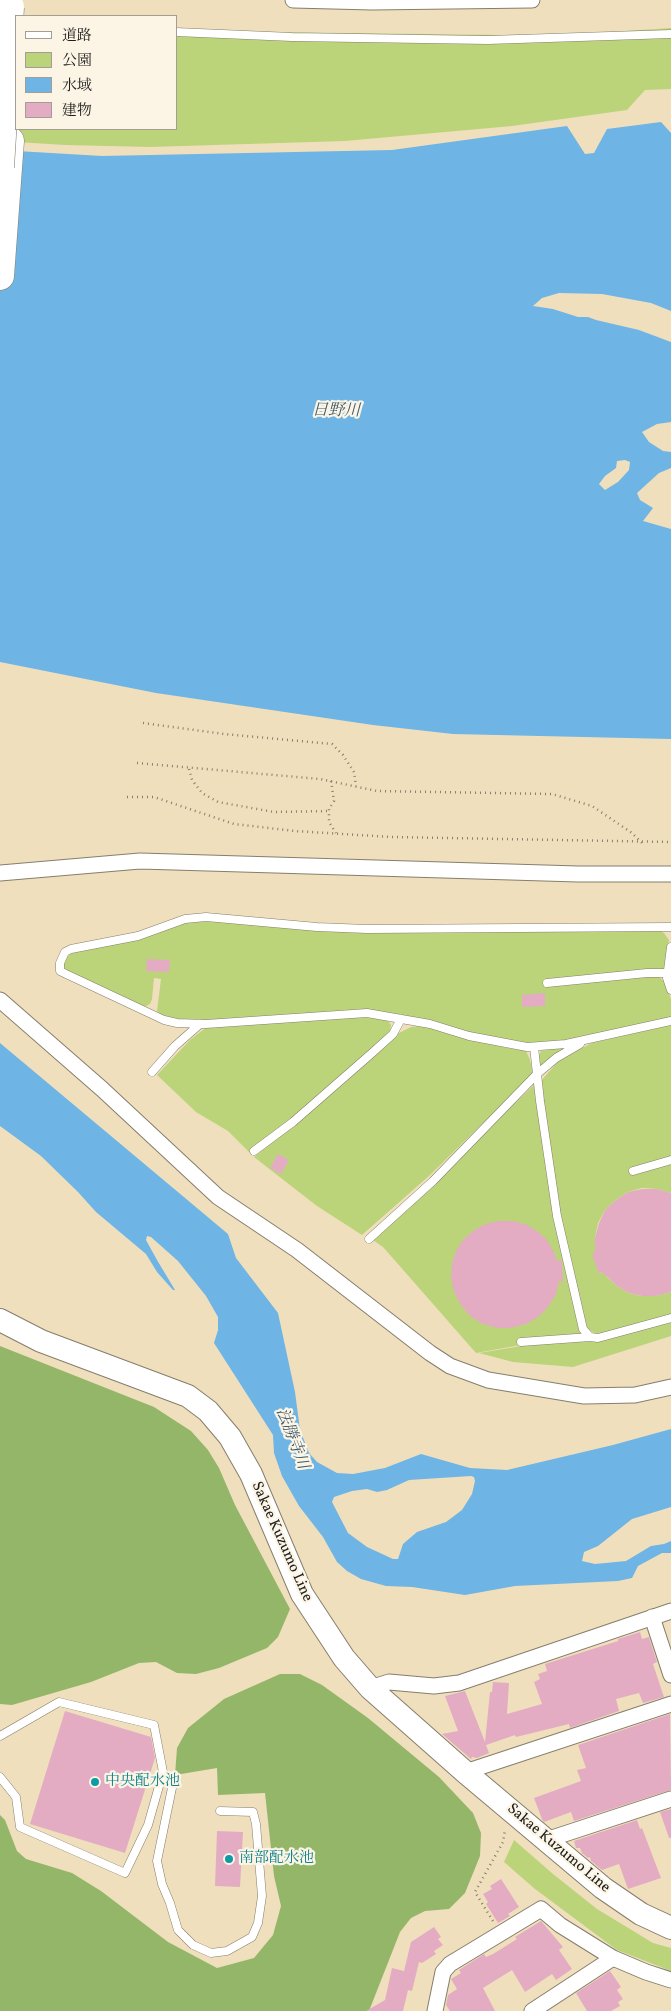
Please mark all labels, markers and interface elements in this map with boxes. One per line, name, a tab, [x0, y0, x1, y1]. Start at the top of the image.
legend	[15, 15, 178, 130]
text: 道路	[62, 26, 92, 47]
text: 公園	[62, 51, 92, 72]
text: 水域	[62, 76, 92, 97]
text: 建物	[62, 101, 92, 122]
water label: 日野川	[312, 402, 360, 422]
water label: 法勝寺川	[271, 1406, 311, 1472]
street label: Sakae Kuzumo Line	[246, 1479, 316, 1605]
place label: 中央配水池	[105, 1773, 180, 1791]
marker: 中央配水池	[89, 1776, 101, 1788]
street label: Sakae Kuzumo Line	[503, 1801, 613, 1897]
place label: 南部配水池	[239, 1850, 314, 1868]
marker: 南部配水池	[223, 1853, 235, 1865]

